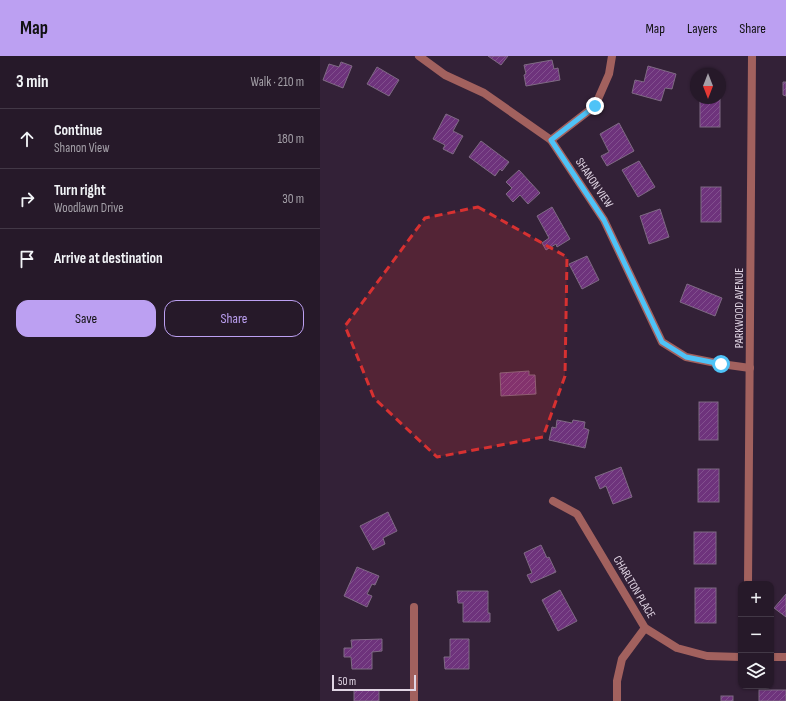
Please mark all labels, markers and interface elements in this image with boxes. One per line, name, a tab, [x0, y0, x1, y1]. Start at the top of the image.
text: Map	[20, 17, 48, 40]
text: Map	[645, 20, 665, 37]
text: Layers	[687, 20, 717, 37]
text: Share	[739, 20, 766, 37]
north arrow	[690, 68, 726, 104]
text: 3 min	[16, 72, 49, 92]
text: Walk · 210 m	[251, 74, 304, 90]
route end	[586, 97, 604, 115]
text: Continue	[54, 121, 103, 140]
icon: ahead	[16, 128, 38, 150]
text: 180 m	[278, 131, 304, 147]
text: Shanon View	[54, 140, 109, 156]
street label: SHANON VIEW	[572, 155, 616, 211]
text: Turn right	[54, 181, 106, 200]
icon: right	[16, 188, 38, 210]
text: 30 m	[282, 191, 304, 207]
text: Woodlawn Drive	[54, 200, 123, 216]
icon: arrive	[16, 248, 38, 270]
text: Arrive at destination	[54, 249, 163, 268]
street label: PARKWOOD AVENUE	[732, 268, 747, 348]
button: Save	[16, 300, 156, 337]
button: Share	[164, 300, 304, 337]
route start	[712, 355, 730, 373]
street label: CHARLTON PLACE	[609, 553, 659, 621]
map controls	[738, 581, 774, 689]
button: +	[738, 581, 774, 617]
button: −	[738, 617, 774, 653]
button: layers	[738, 653, 774, 689]
scale bar	[332, 673, 416, 692]
text: 50 m	[338, 675, 356, 688]

